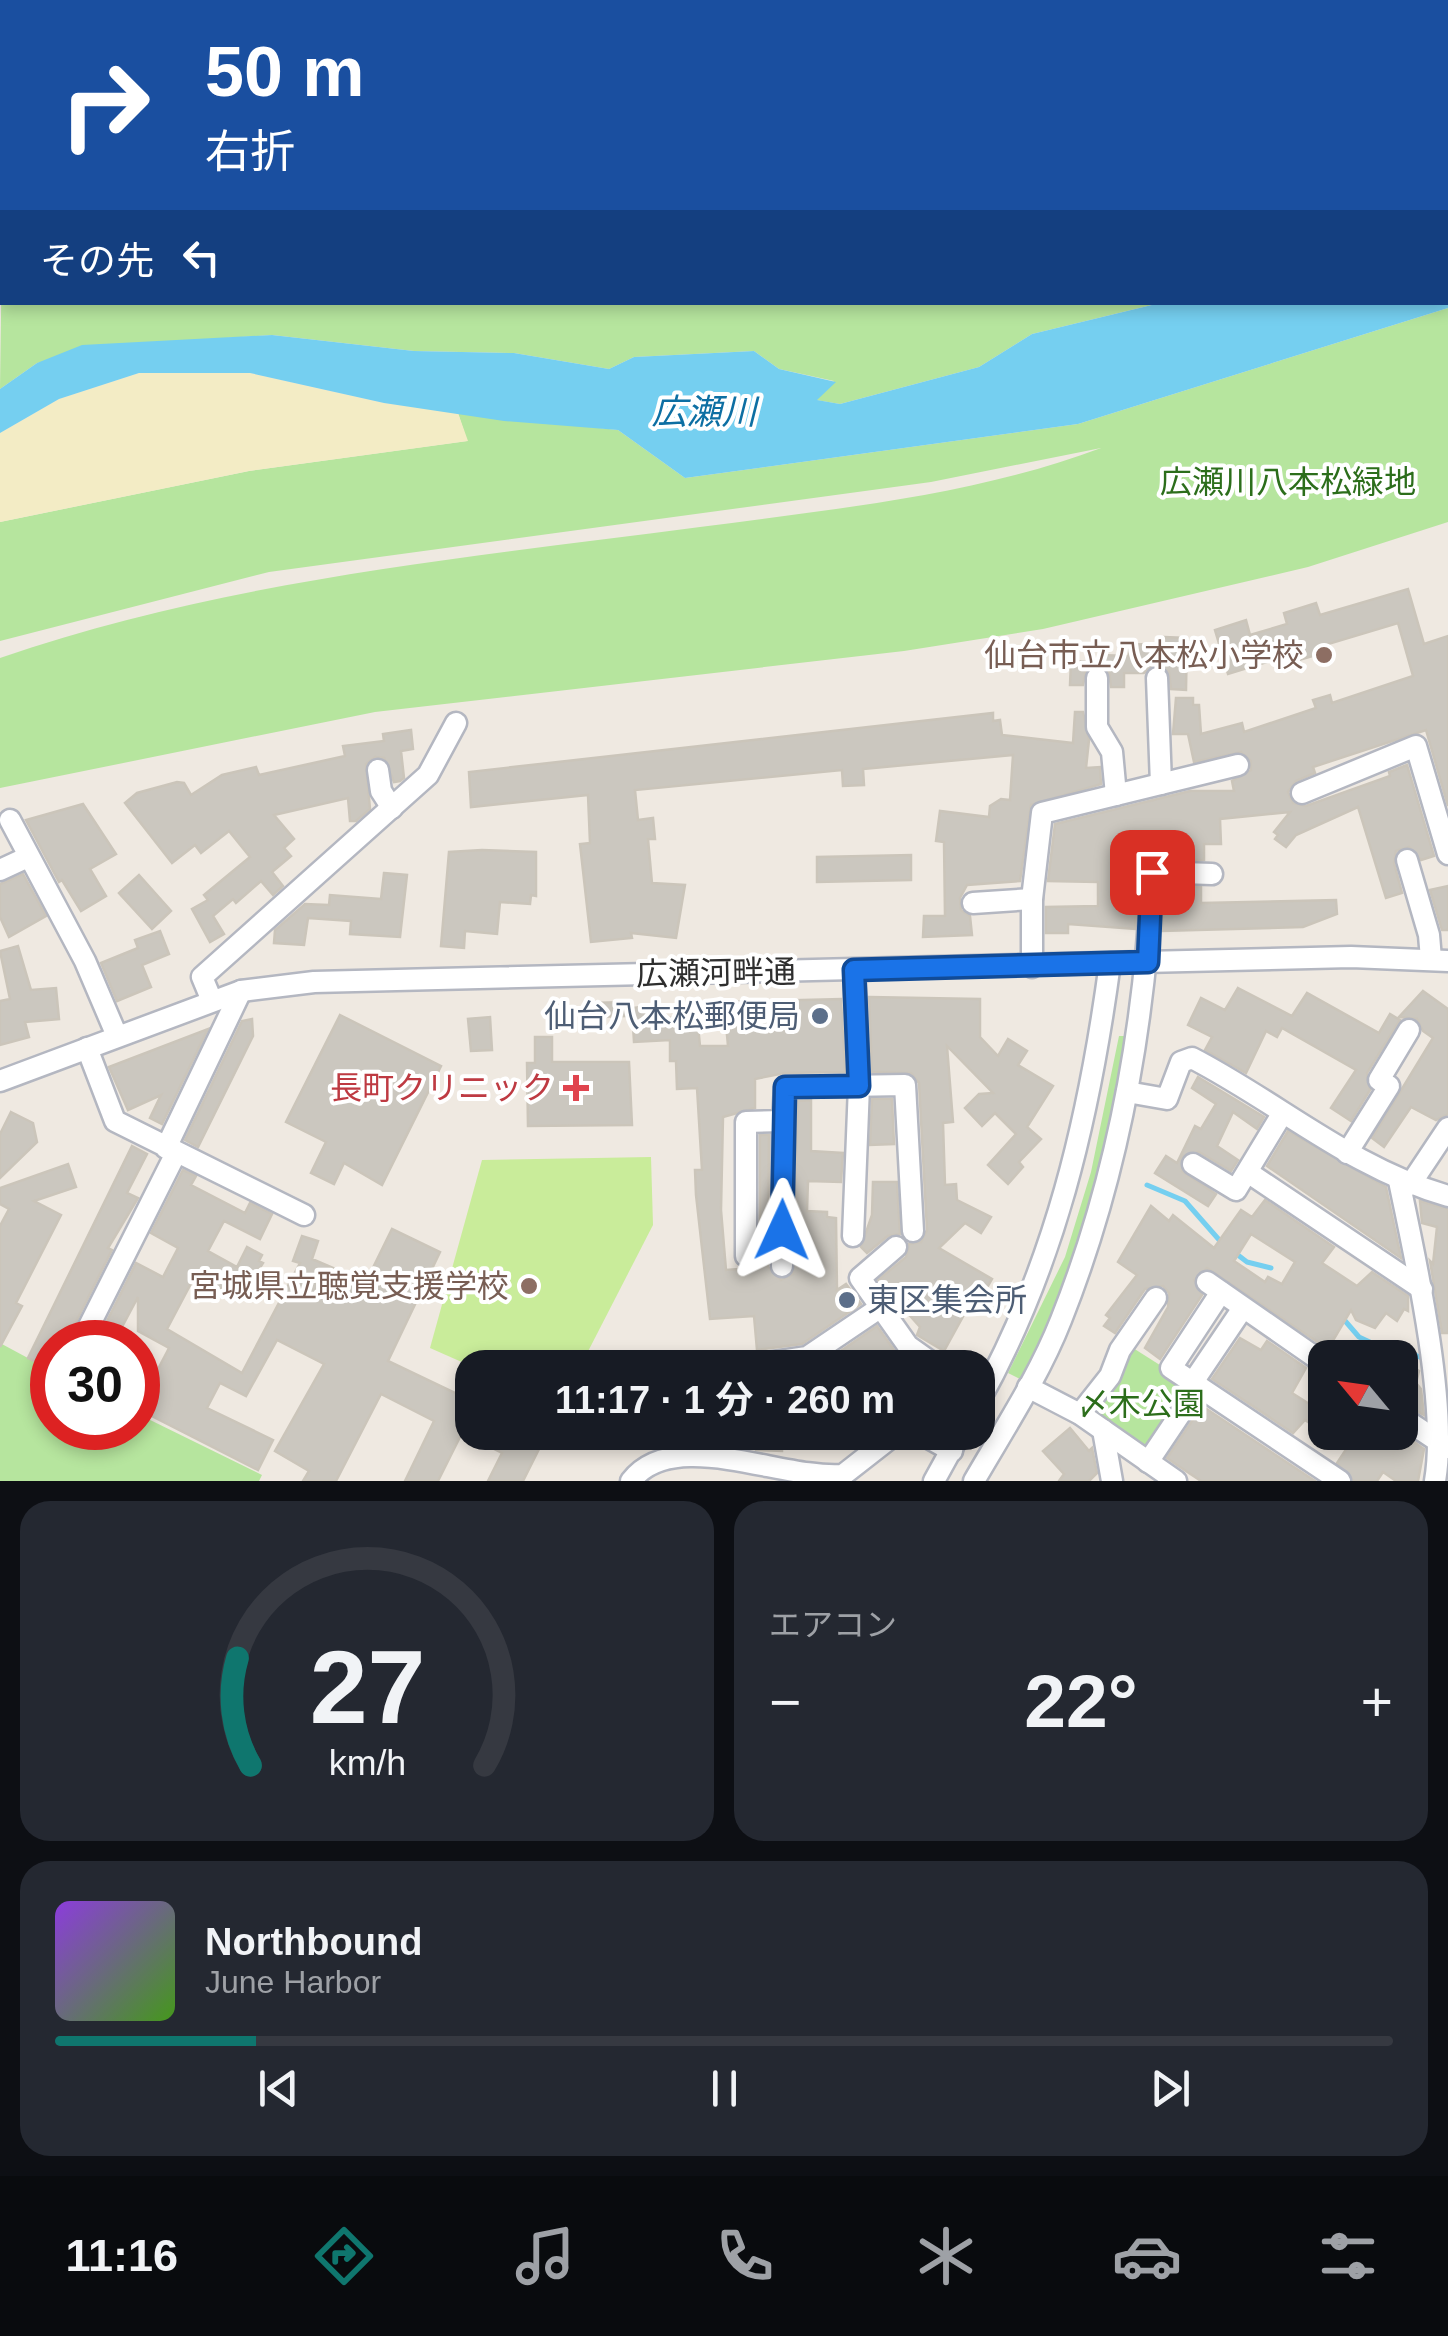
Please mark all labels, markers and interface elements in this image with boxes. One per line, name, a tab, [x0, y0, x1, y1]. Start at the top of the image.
text: 50 m	[205, 33, 365, 111]
icon: right	[40, 40, 170, 170]
text: 右折	[205, 126, 295, 177]
icon: left	[174, 230, 229, 285]
text: その先	[40, 240, 154, 282]
water label: 広瀬川	[651, 392, 760, 431]
park label: 広瀬川八本松緑地	[1160, 464, 1416, 500]
place label: 仙台市立八本松小学校	[984, 637, 1304, 673]
marker: 仙台市立八本松小学校	[1313, 644, 1335, 666]
pin	[1110, 830, 1195, 915]
icon: arrive	[1125, 845, 1180, 900]
street label: 広瀬河畔通	[636, 954, 796, 992]
place label: 仙台八本松郵便局	[544, 998, 800, 1034]
marker: 仙台八本松郵便局	[809, 1005, 831, 1027]
place label: 長町クリニック	[330, 1070, 554, 1106]
marker: 長町クリニック	[563, 1075, 589, 1101]
position arrow	[730, 1178, 834, 1282]
place label: 宮城県立聴覚支援学校	[189, 1268, 509, 1304]
marker: 宮城県立聴覚支援学校	[518, 1275, 540, 1297]
place label: 東区集会所	[867, 1282, 1027, 1318]
marker: 東区集会所	[836, 1289, 858, 1311]
speed limit sign: 30	[30, 1320, 160, 1450]
north arrow	[1308, 1340, 1418, 1450]
map controls	[1308, 1340, 1418, 1450]
text: 11:17 · 1 分 · 260 m	[555, 1379, 895, 1421]
park label: 〆木公園	[1077, 1386, 1205, 1422]
text: エアコン	[769, 1607, 897, 1643]
text: 27	[309, 1629, 425, 1745]
text: 22°	[1024, 1659, 1138, 1743]
text: −	[769, 1671, 801, 1733]
text: +	[1361, 1671, 1393, 1733]
text: km/h	[328, 1743, 406, 1783]
text: Northbound	[205, 1921, 422, 1963]
text: June Harbor	[205, 1964, 381, 2000]
icon: previous	[251, 2061, 306, 2116]
icon: pause	[697, 2061, 752, 2116]
icon: next	[1143, 2061, 1198, 2116]
icon: directions	[309, 2221, 379, 2291]
icon: music	[510, 2221, 580, 2291]
icon: phone	[710, 2221, 780, 2291]
icon: climate	[911, 2221, 981, 2291]
icon: car	[1112, 2221, 1182, 2291]
icon: filters	[1313, 2221, 1383, 2291]
text: 11:16	[65, 2230, 178, 2281]

